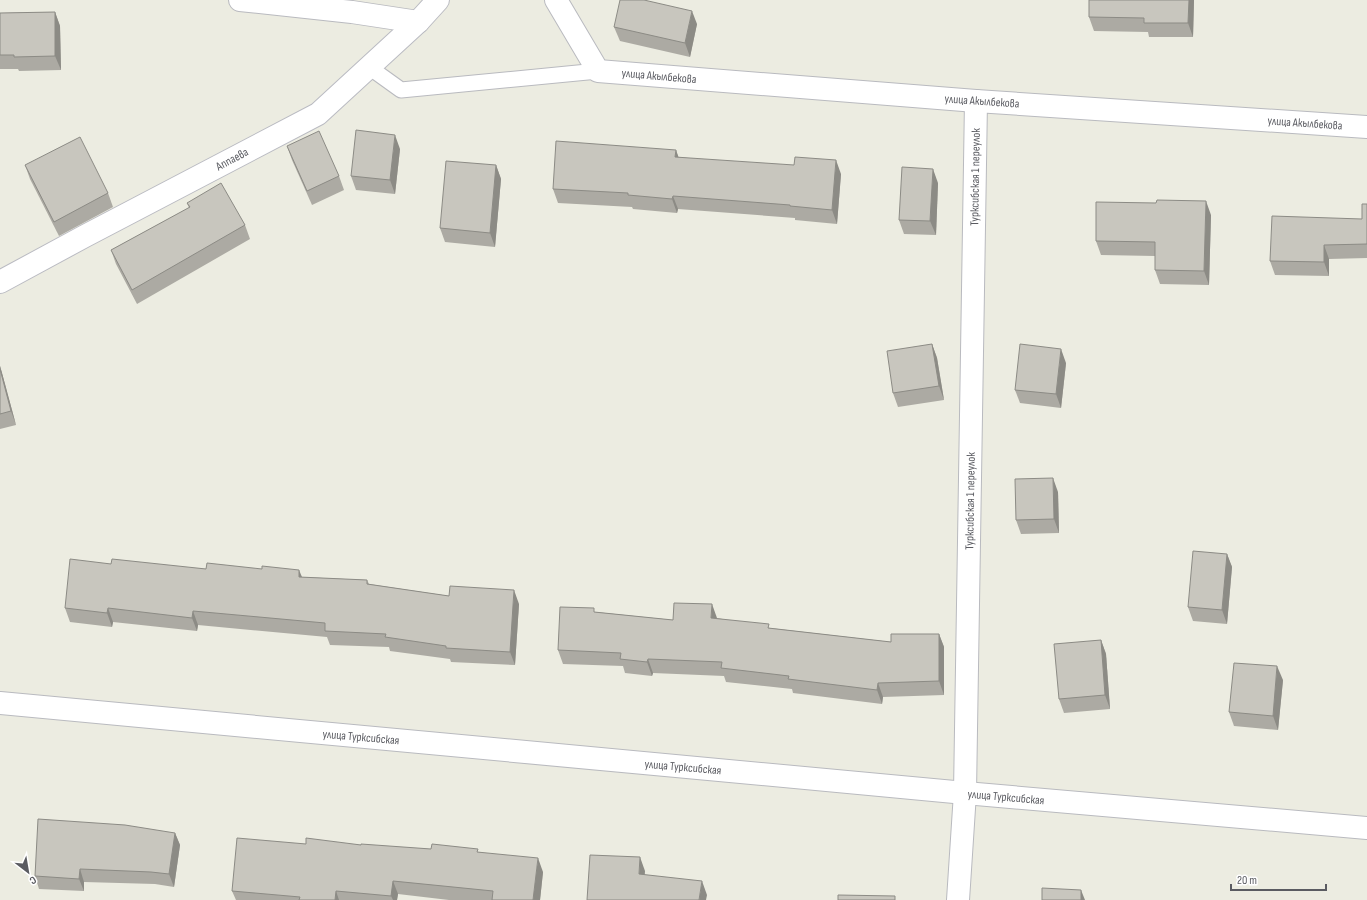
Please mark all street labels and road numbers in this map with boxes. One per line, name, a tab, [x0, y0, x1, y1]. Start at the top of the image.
street label: улица Акылбекова	[621, 66, 697, 87]
street label: улица Акылбекова	[944, 91, 1020, 112]
street label: улица Акылбекова	[1267, 113, 1343, 134]
street label: Турксибская 1 переулок	[967, 128, 984, 226]
street label: Аппаева	[213, 145, 251, 175]
street label: Турксибская 1 переулок	[962, 452, 979, 550]
street label: улица Турксибская	[322, 727, 400, 748]
street label: улица Турксибская	[644, 757, 722, 778]
street label: улица Турксибская	[967, 787, 1045, 808]

